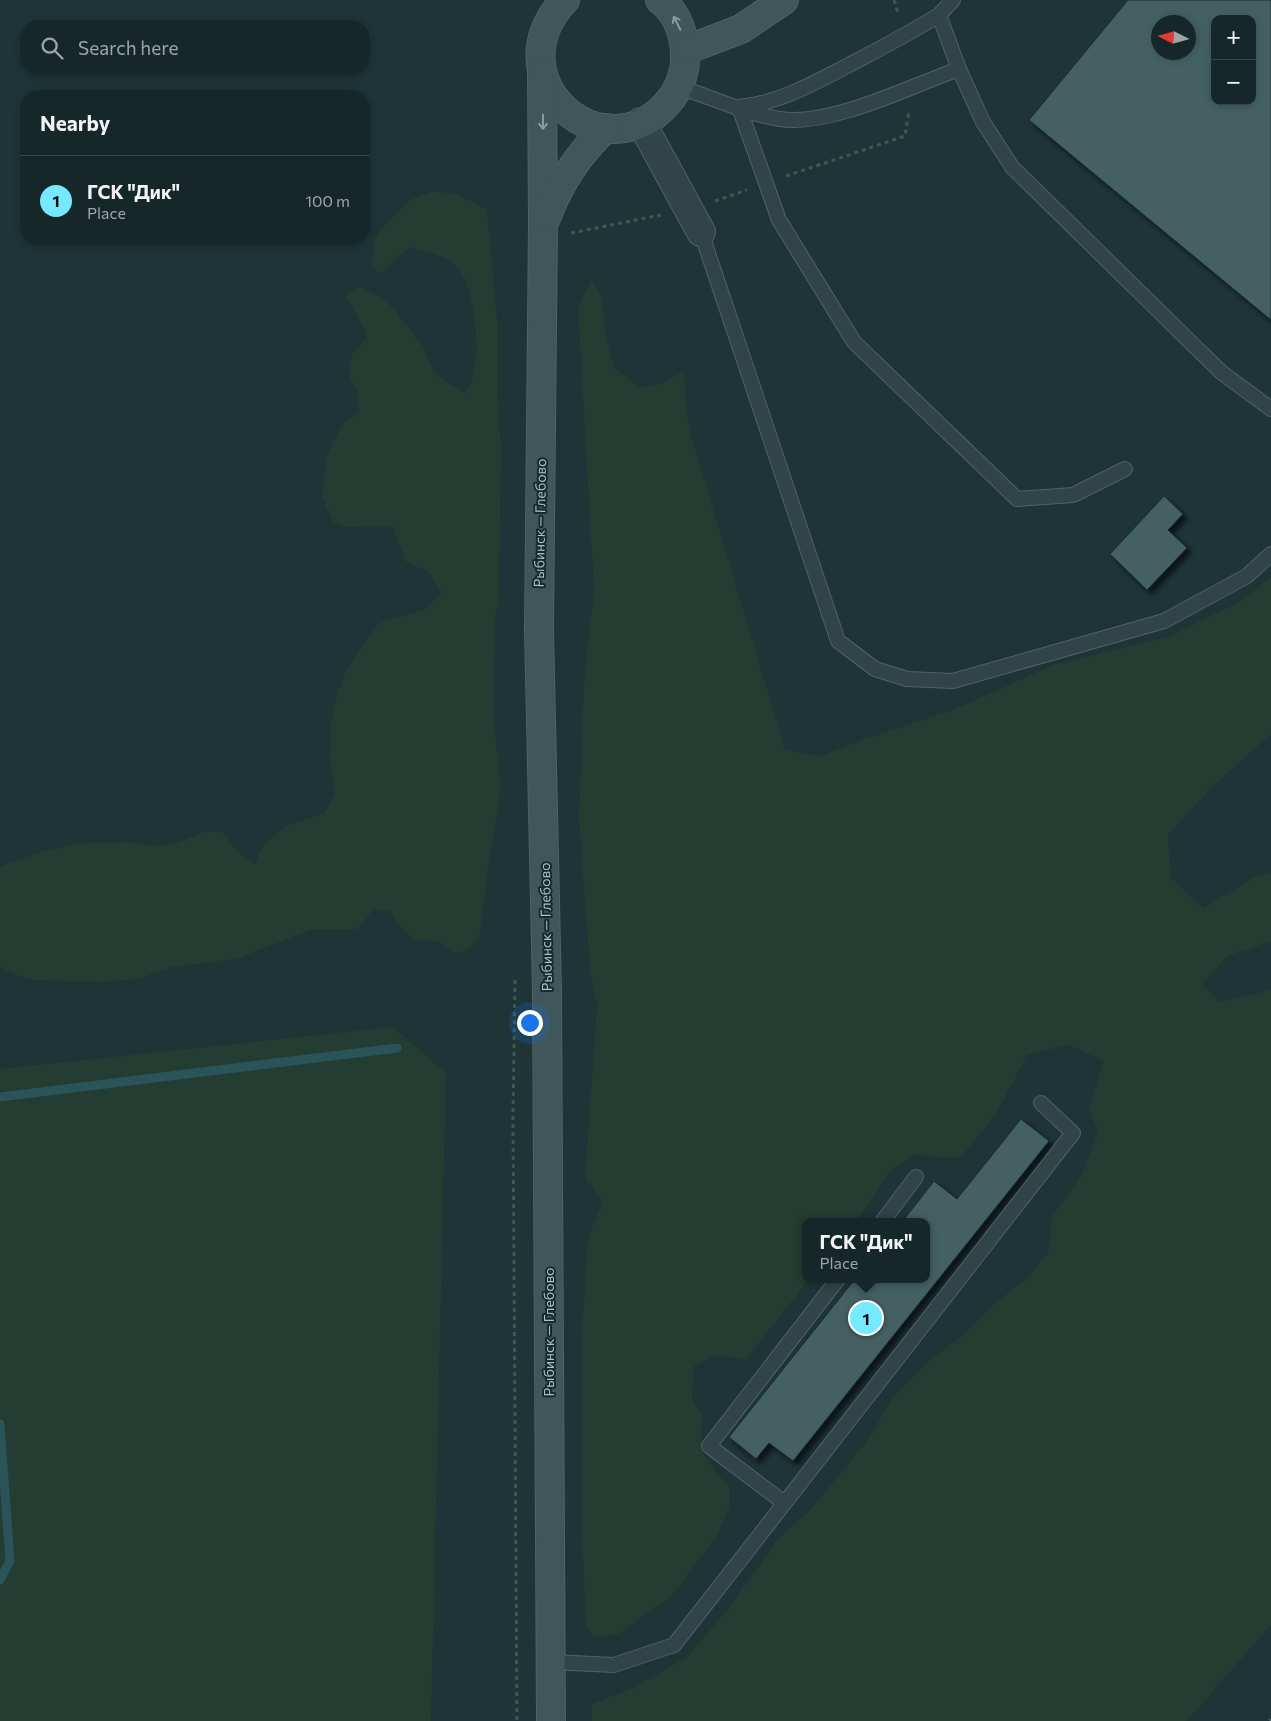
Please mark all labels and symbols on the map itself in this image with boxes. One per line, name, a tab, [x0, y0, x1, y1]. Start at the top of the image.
north arrow	[1151, 15, 1196, 60]
one-way arrow	[672, 16, 682, 31]
one-way arrow	[538, 114, 547, 130]
street label: Рыбинск — Глебово	[530, 458, 549, 588]
street label: Рыбинск — Глебово	[536, 862, 555, 992]
your location	[517, 1010, 543, 1036]
street label: Рыбинск — Глебово	[540, 1268, 557, 1396]
pin: 1	[850, 1299, 882, 1337]

